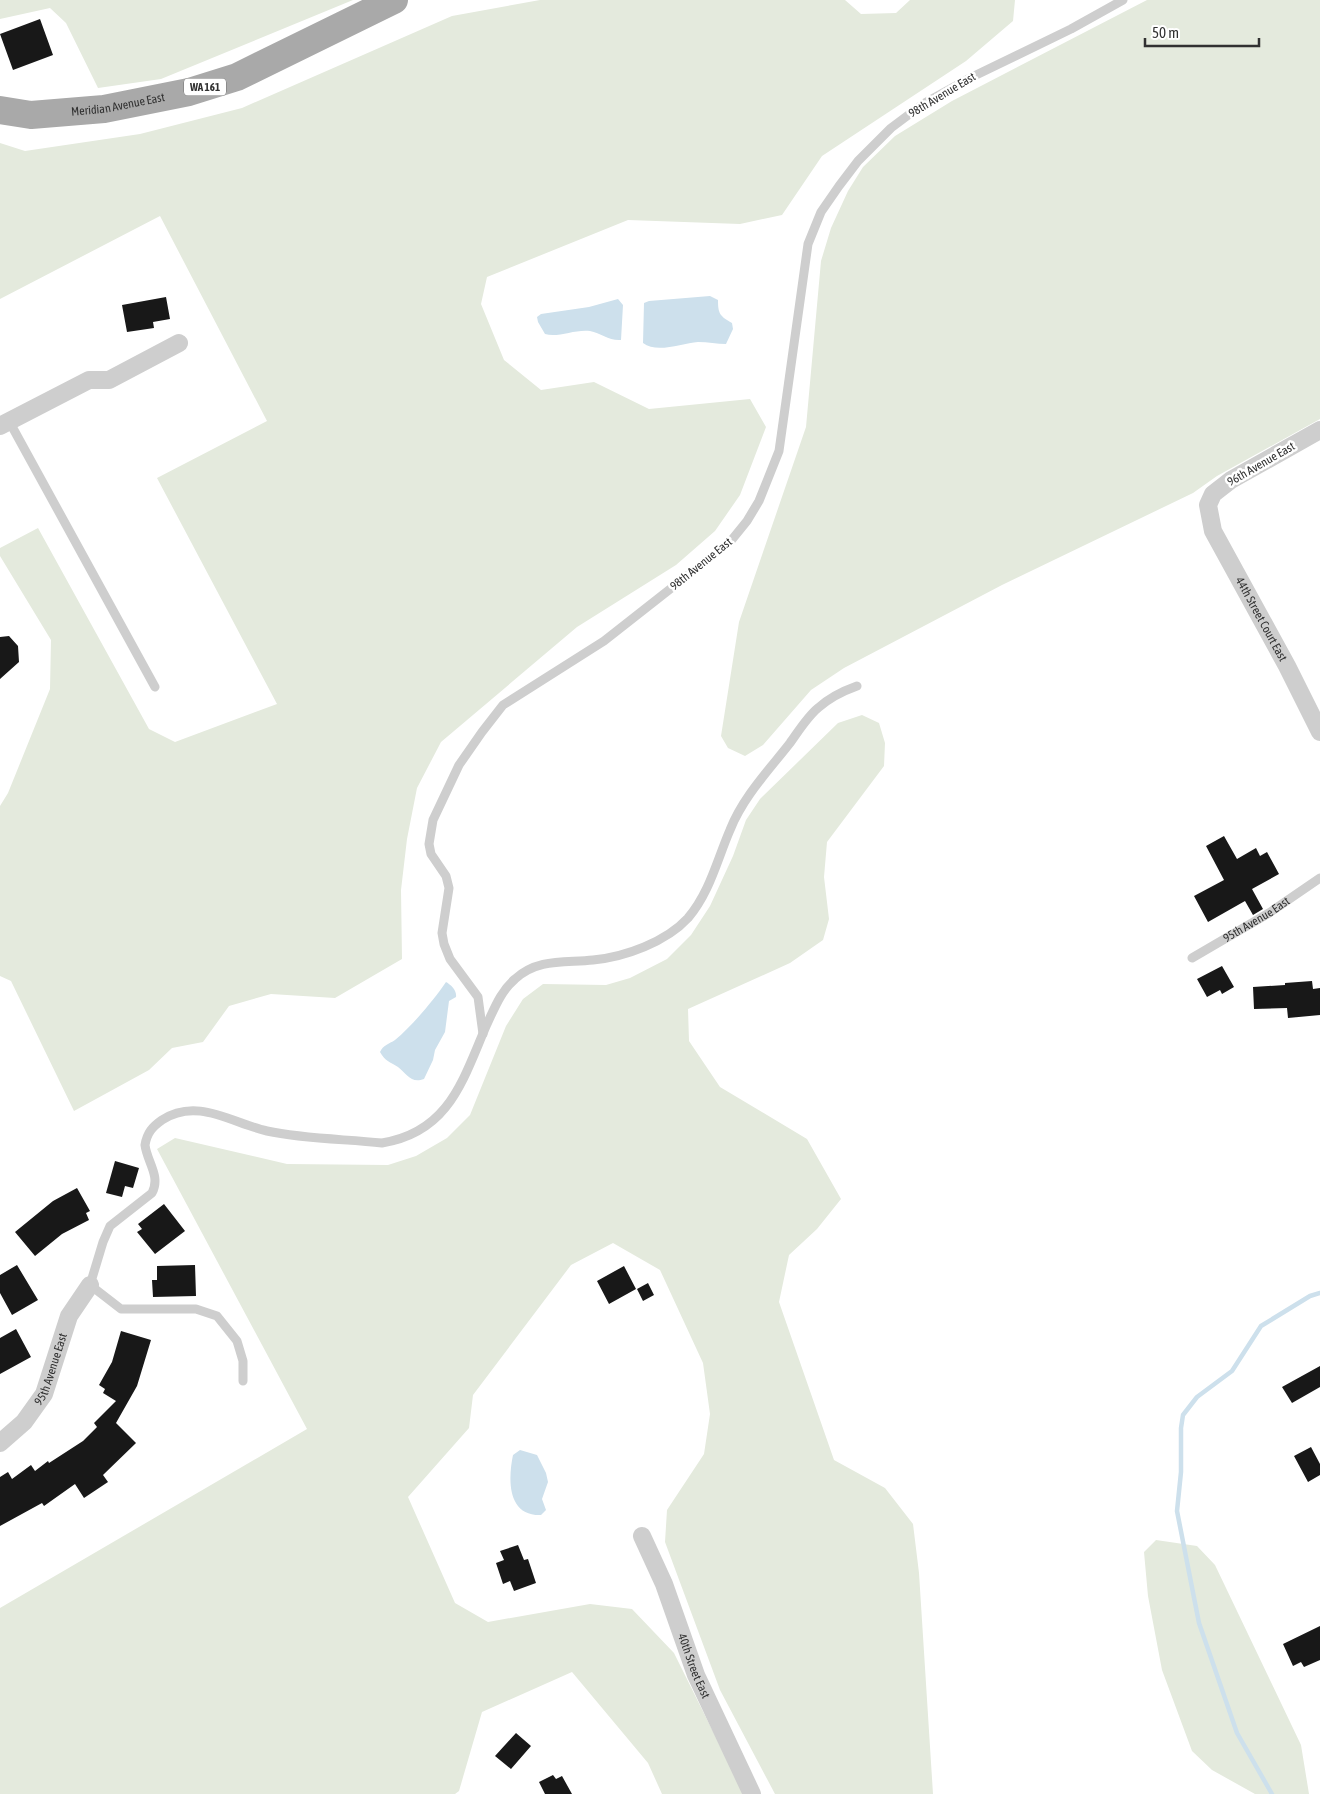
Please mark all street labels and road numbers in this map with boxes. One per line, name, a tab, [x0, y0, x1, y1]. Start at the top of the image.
street label: 98th Avenue East	[906, 69, 978, 120]
road number: WA 161	[184, 78, 226, 95]
street label: Meridian Avenue East	[71, 90, 166, 119]
street label: 96th Avenue East	[1225, 439, 1298, 489]
street label: 98th Avenue East	[667, 534, 735, 593]
street label: 44th Street Court East	[1233, 575, 1290, 664]
street label: 95th Avenue East	[1221, 894, 1293, 945]
street label: 95th Avenue East	[31, 1331, 70, 1408]
street label: 40th Street East	[675, 1632, 713, 1701]

